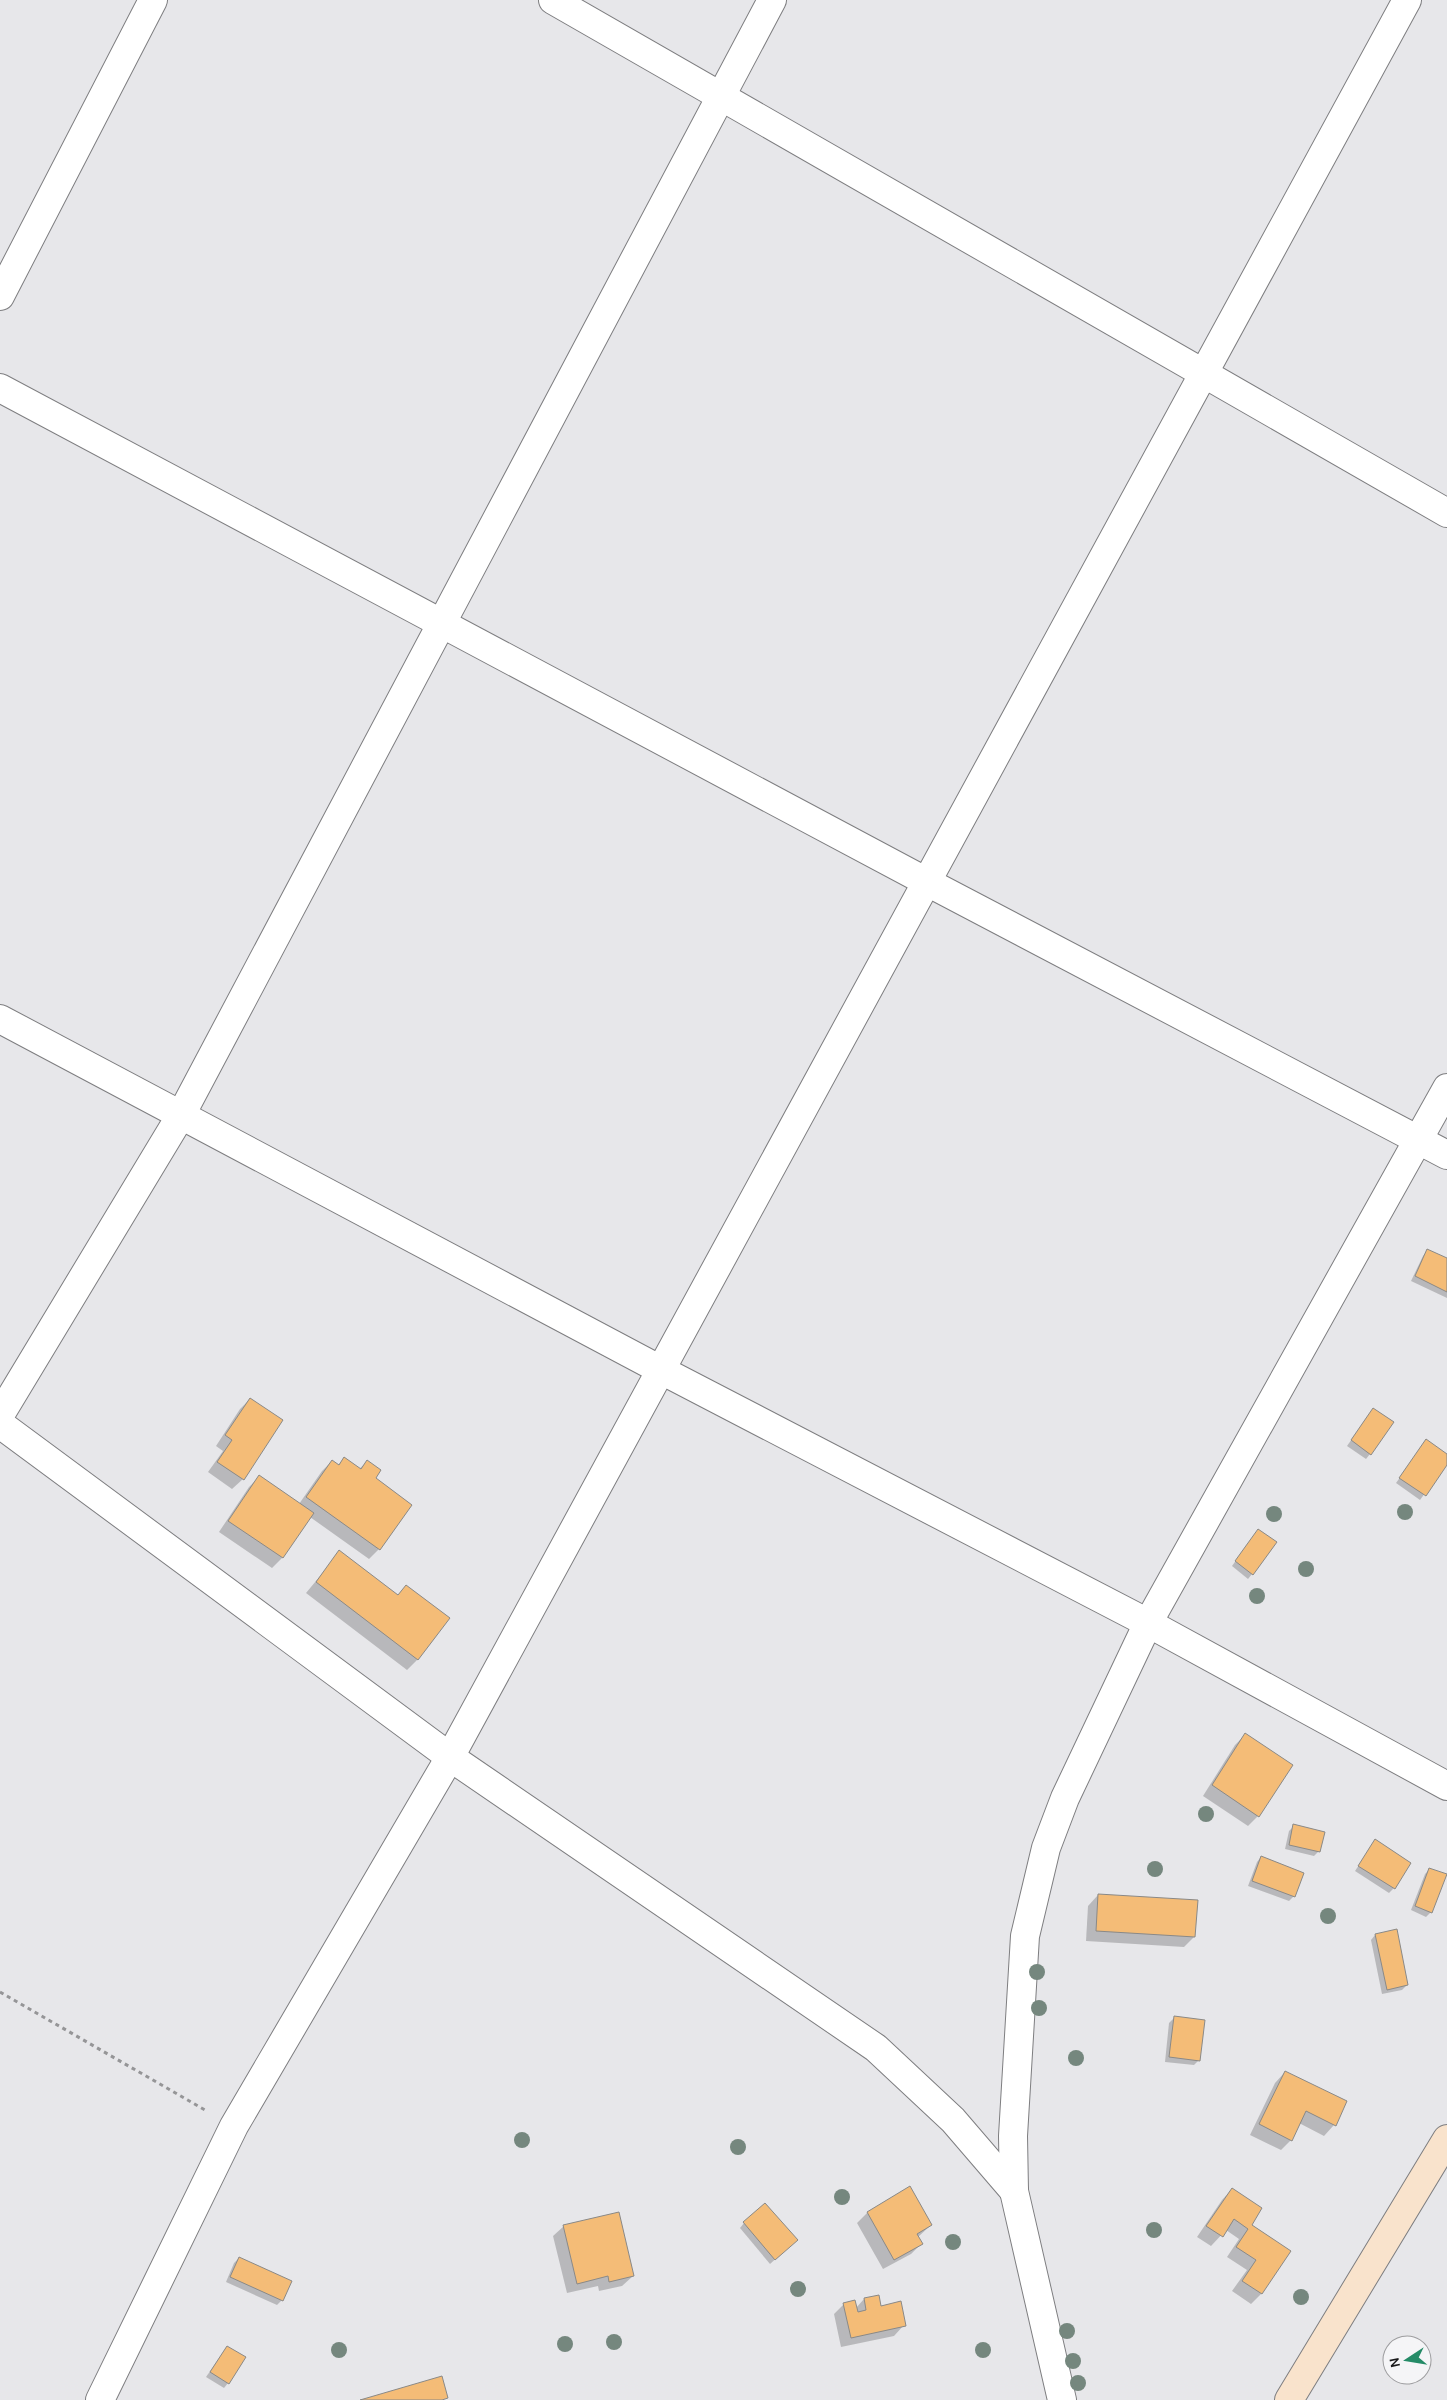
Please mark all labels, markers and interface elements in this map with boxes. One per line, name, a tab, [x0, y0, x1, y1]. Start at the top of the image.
north arrow	[1382, 2335, 1432, 2385]
text: N	[1385, 2356, 1404, 2369]

